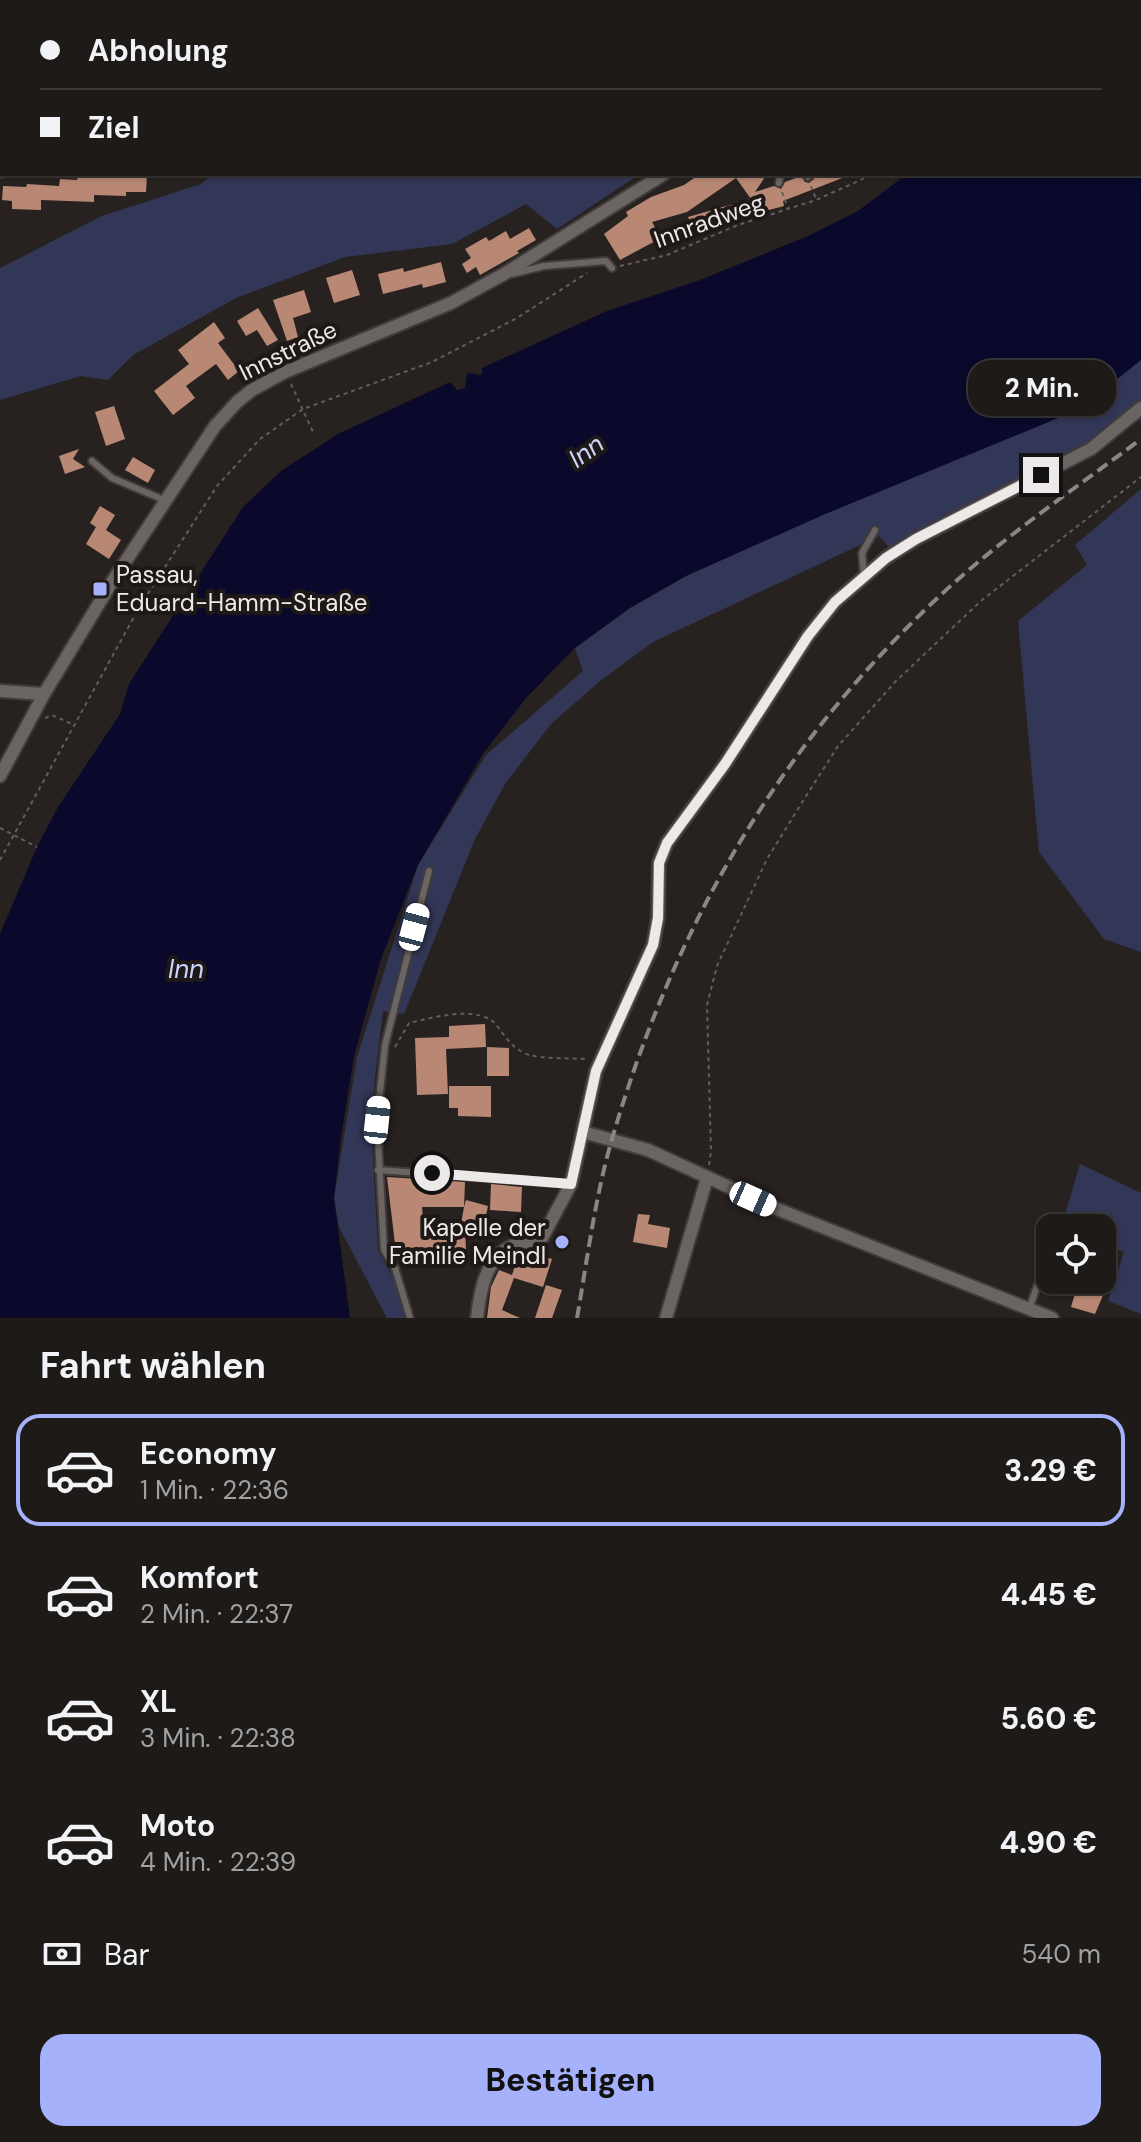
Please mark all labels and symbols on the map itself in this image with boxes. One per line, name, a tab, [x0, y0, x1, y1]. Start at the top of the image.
street label: Innradweg	[650, 186, 768, 255]
street label: Innstraße	[234, 314, 342, 388]
callout: 2 Min.	[967, 359, 1115, 415]
water label: Inn	[561, 427, 611, 475]
route end	[1023, 457, 1059, 493]
place label: Passau, Eduard-Hamm-Straße	[116, 559, 367, 618]
marker: Passau, Eduard-Hamm-Straße	[91, 580, 109, 598]
car	[396, 901, 432, 953]
water label: Inn	[168, 952, 204, 986]
car	[363, 1095, 391, 1145]
route start	[414, 1155, 450, 1191]
car	[726, 1178, 780, 1220]
place label: Kapelle der Familie Meindl	[389, 1212, 546, 1271]
marker: Kapelle der Familie Meindl	[553, 1233, 571, 1251]

